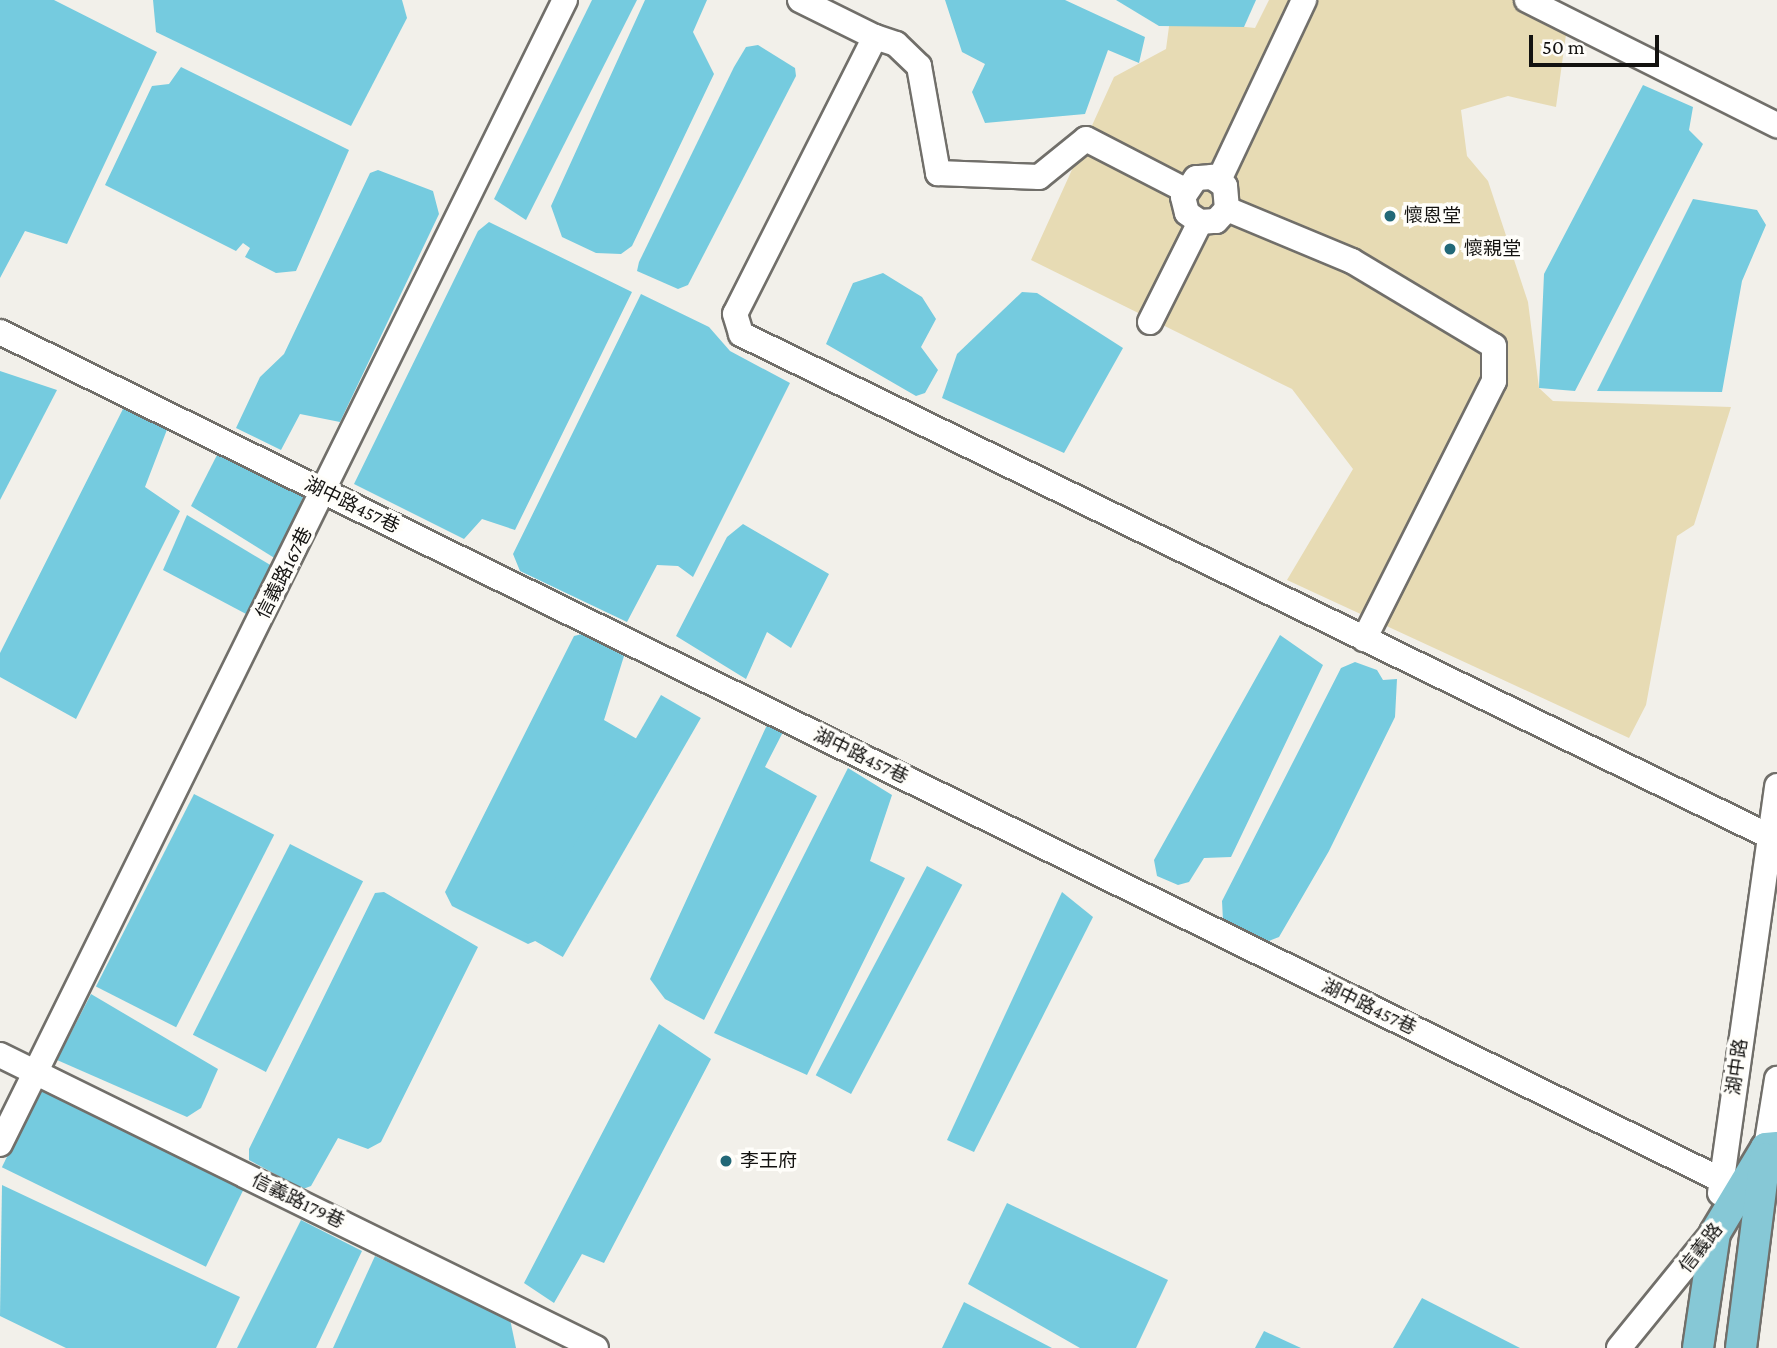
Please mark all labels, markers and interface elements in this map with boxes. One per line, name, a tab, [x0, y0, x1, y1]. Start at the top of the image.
scale bar	[1532, 21, 1662, 65]
text: 50 m	[1542, 35, 1585, 59]
place label: 懷恩堂	[1404, 205, 1461, 227]
marker: 懷恩堂	[1382, 208, 1398, 224]
place label: 懷親堂	[1464, 238, 1521, 260]
marker: 懷親堂	[1442, 241, 1458, 257]
street label: 湖中路457巷	[301, 472, 403, 538]
street label: 信義路167巷	[251, 523, 317, 623]
street label: 湖中路457巷	[810, 723, 912, 789]
street label: 湖中路457巷	[1318, 974, 1420, 1040]
street label: 湖中路	[1722, 1037, 1752, 1097]
place label: 李王府	[740, 1150, 797, 1172]
marker: 李王府	[718, 1153, 734, 1169]
street label: 信義路179巷	[248, 1169, 348, 1233]
street label: 信義路	[1674, 1219, 1728, 1277]

